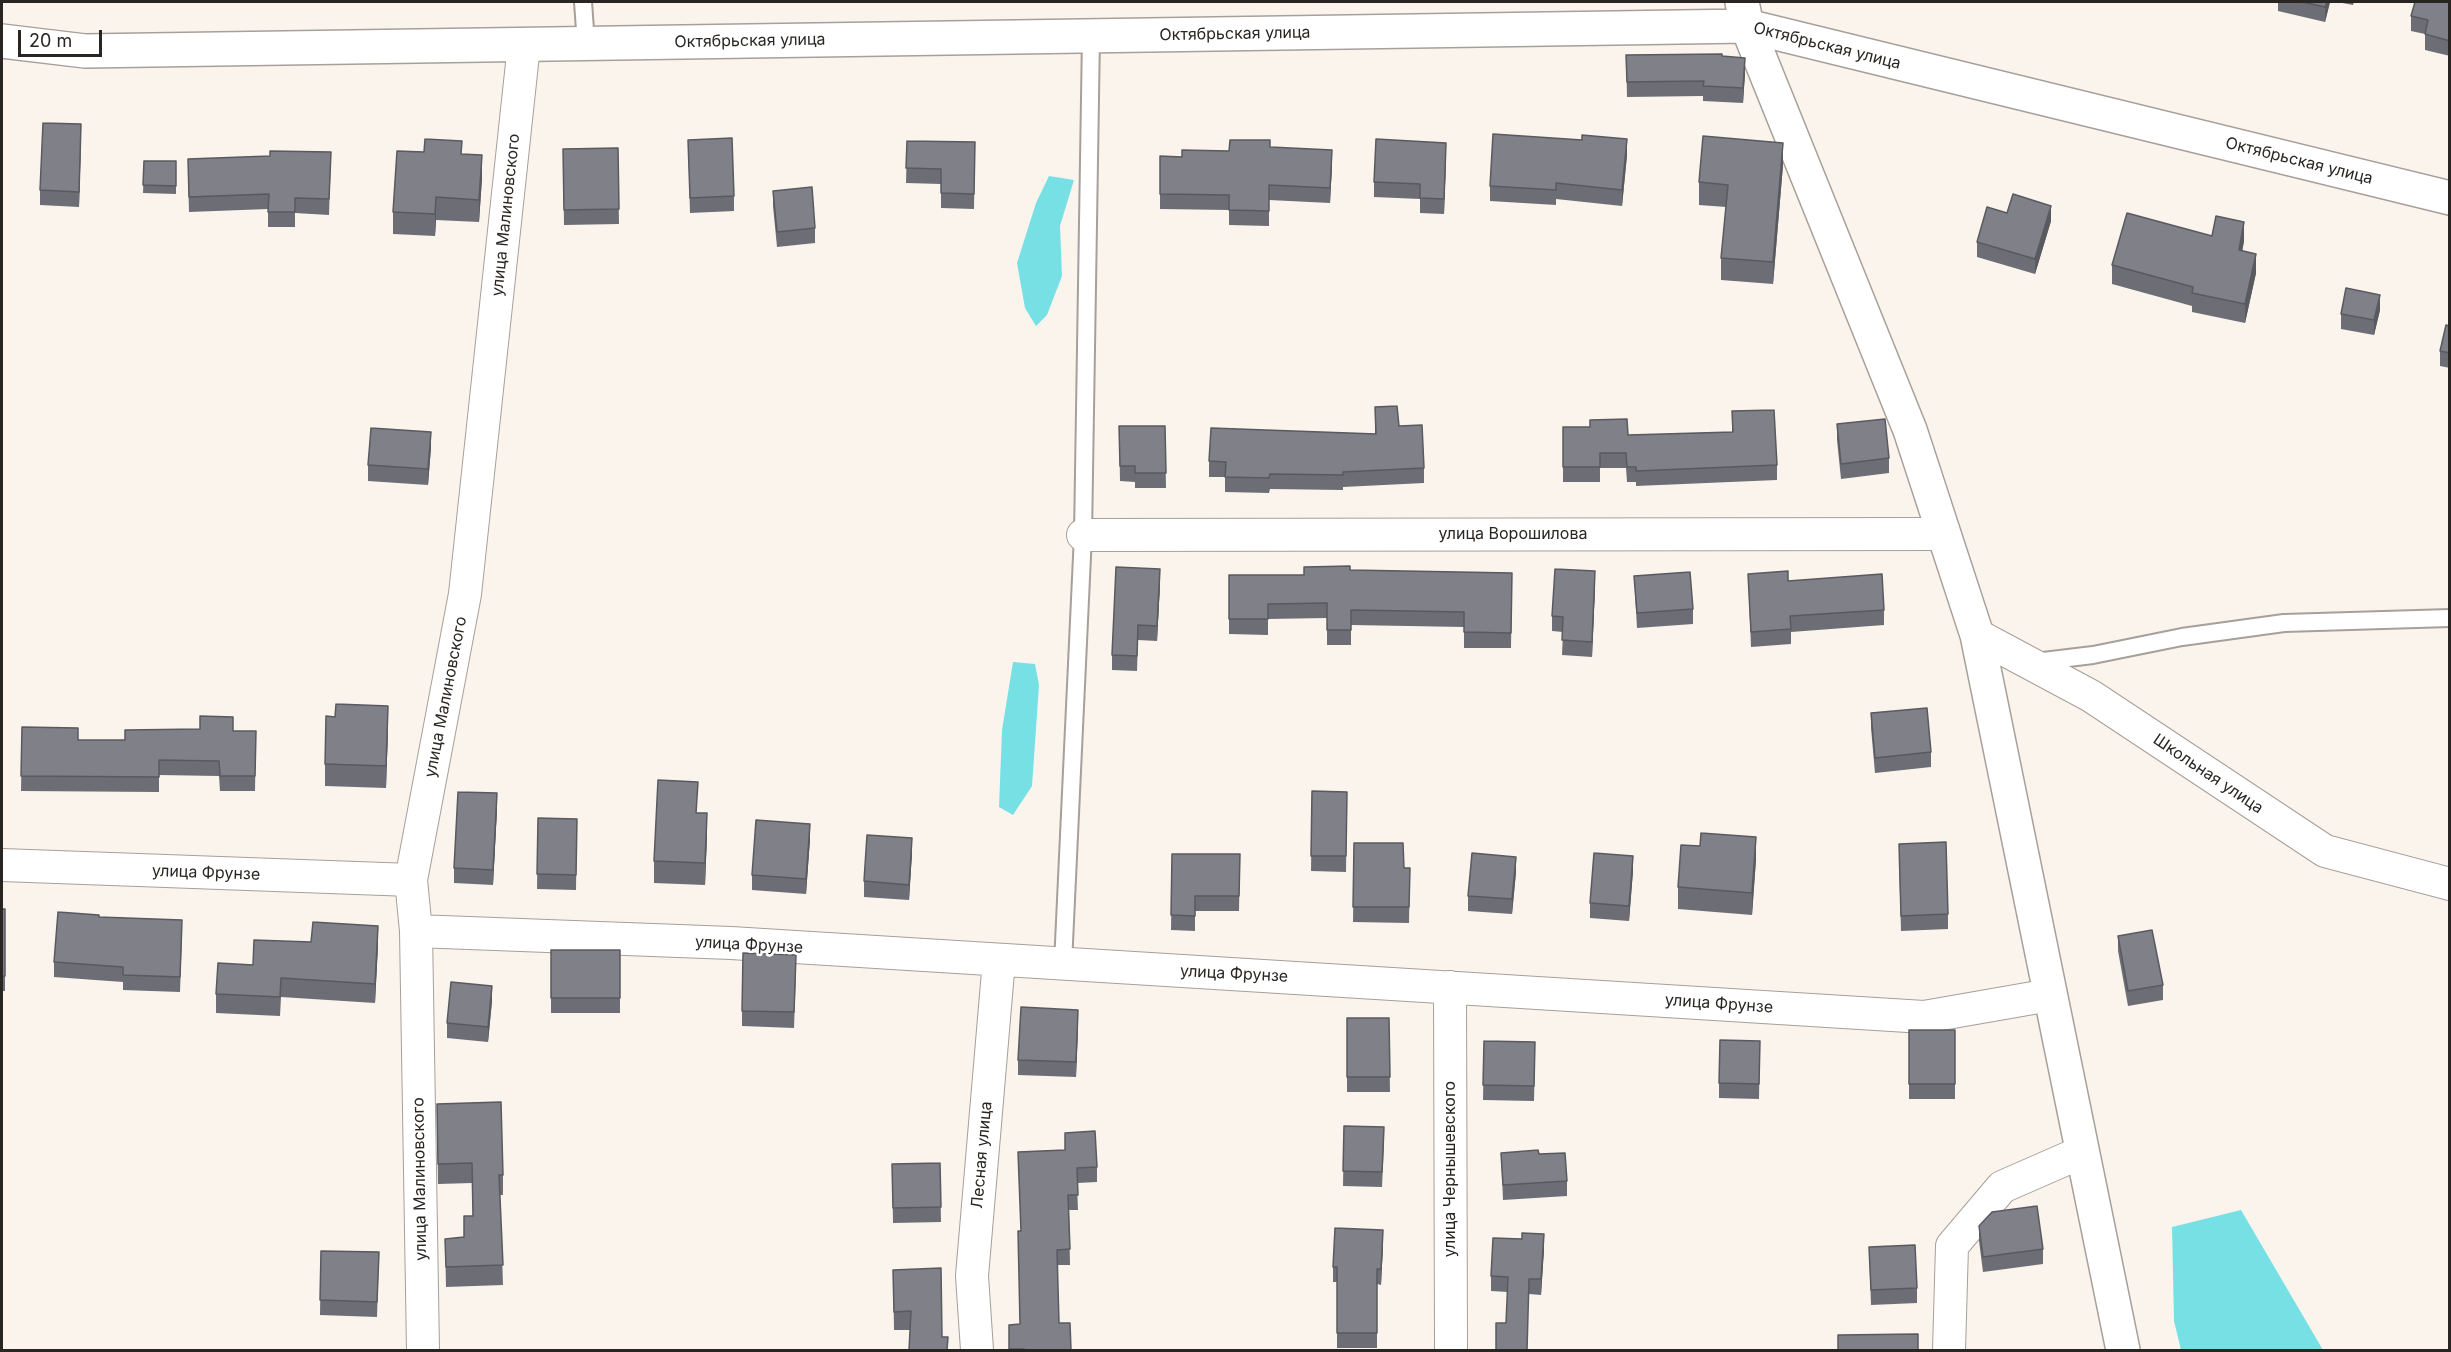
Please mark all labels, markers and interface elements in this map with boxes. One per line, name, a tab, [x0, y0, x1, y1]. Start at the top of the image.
scale bar	[21, 18, 105, 56]
street label: Октябрьская улица	[1751, 18, 1903, 74]
street label: Октябрьская улица	[1159, 23, 1311, 45]
text: 20 m	[29, 30, 72, 51]
street label: Октябрьская улица	[674, 30, 826, 52]
street label: улица Малиновского	[488, 133, 524, 297]
street label: Октябрьская улица	[2223, 133, 2375, 189]
street label: улица Ворошилова	[1439, 524, 1587, 544]
street label: улица Малиновского	[421, 615, 471, 779]
street label: Школьная улица	[2149, 730, 2267, 818]
street label: улица Фрунзе	[152, 862, 260, 884]
street label: улица Фрунзе	[694, 933, 804, 957]
street label: улица Фрунзе	[1179, 962, 1289, 986]
street label: улица Фрунзе	[1664, 991, 1774, 1017]
street label: улица Чернышевского	[1440, 1081, 1460, 1257]
street label: улица Малиновского	[409, 1097, 431, 1261]
street label: Лесная улица	[968, 1101, 996, 1209]

